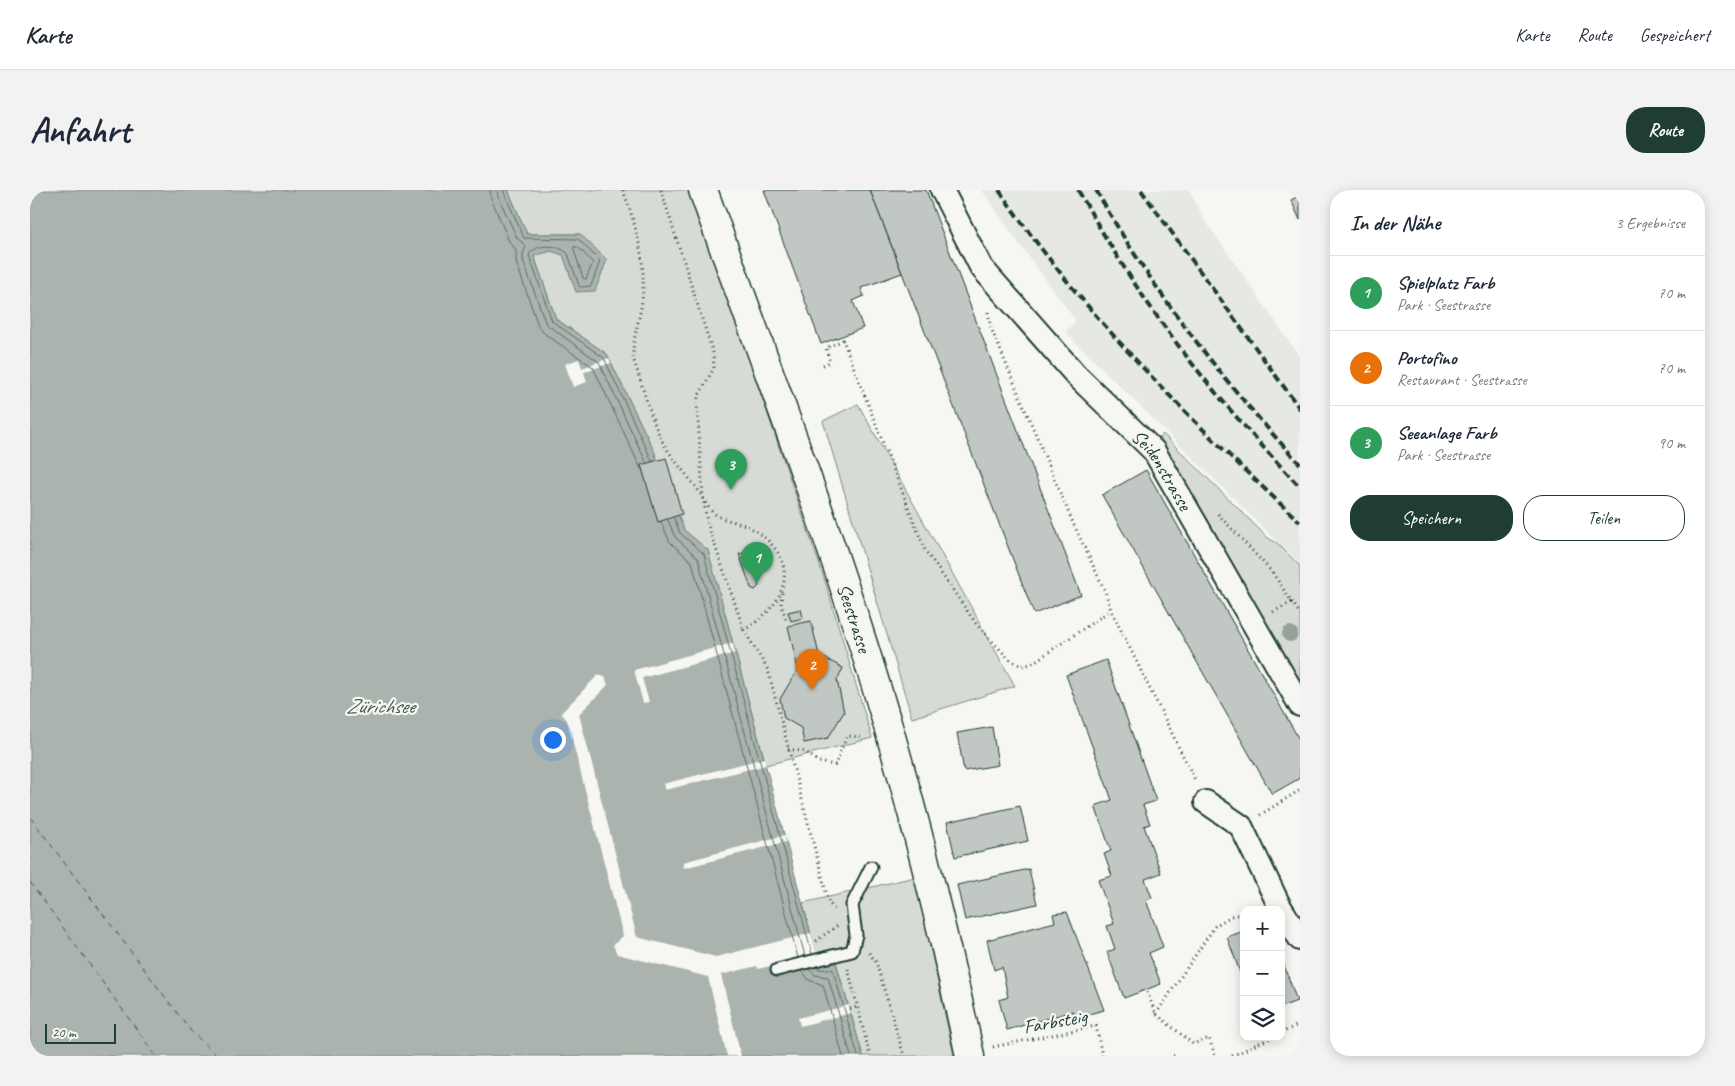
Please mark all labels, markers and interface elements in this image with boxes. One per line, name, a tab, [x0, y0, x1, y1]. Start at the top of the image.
text: Karte	[25, 20, 72, 50]
text: Karte	[1515, 24, 1550, 46]
text: Route	[1578, 24, 1612, 46]
text: Gespeichert	[1640, 24, 1710, 46]
button: Route	[1626, 107, 1705, 153]
text: Anfahrt	[30, 108, 130, 153]
text: In der Nähe	[1350, 210, 1440, 236]
text: 3 Ergebnisse	[1616, 213, 1685, 233]
text: Spielplatz Farb	[1397, 271, 1494, 295]
text: 1	[1362, 283, 1370, 303]
text: 70 m	[1658, 283, 1685, 303]
text: Park · Seestrasse	[1397, 295, 1490, 315]
text: Portofino	[1397, 346, 1457, 370]
text: 2	[1362, 358, 1370, 378]
text: 70 m	[1658, 358, 1685, 378]
text: Restaurant · Seestrasse	[1397, 370, 1527, 390]
text: Seeanlage Farb	[1397, 421, 1497, 445]
street label: Seidenstrasse	[1126, 424, 1198, 516]
text: 3	[1362, 433, 1370, 453]
text: 90 m	[1658, 433, 1685, 453]
text: Park · Seestrasse	[1397, 445, 1490, 465]
pin: 3	[715, 449, 747, 490]
button: Speichern	[1350, 495, 1513, 541]
button: Teilen	[1523, 495, 1685, 541]
pin: 1	[741, 542, 773, 583]
street label: Seestrasse	[831, 580, 877, 657]
pin: 2	[796, 649, 828, 690]
water label: Zürichsee	[346, 693, 417, 719]
your location	[540, 727, 566, 753]
map controls	[1240, 906, 1285, 1041]
button: +	[1240, 906, 1285, 951]
button: −	[1240, 951, 1285, 996]
button: layers	[1240, 996, 1285, 1041]
street label: Farbsteig	[1021, 1003, 1091, 1039]
scale bar	[45, 1021, 116, 1044]
text: 20 m	[52, 1024, 76, 1041]

